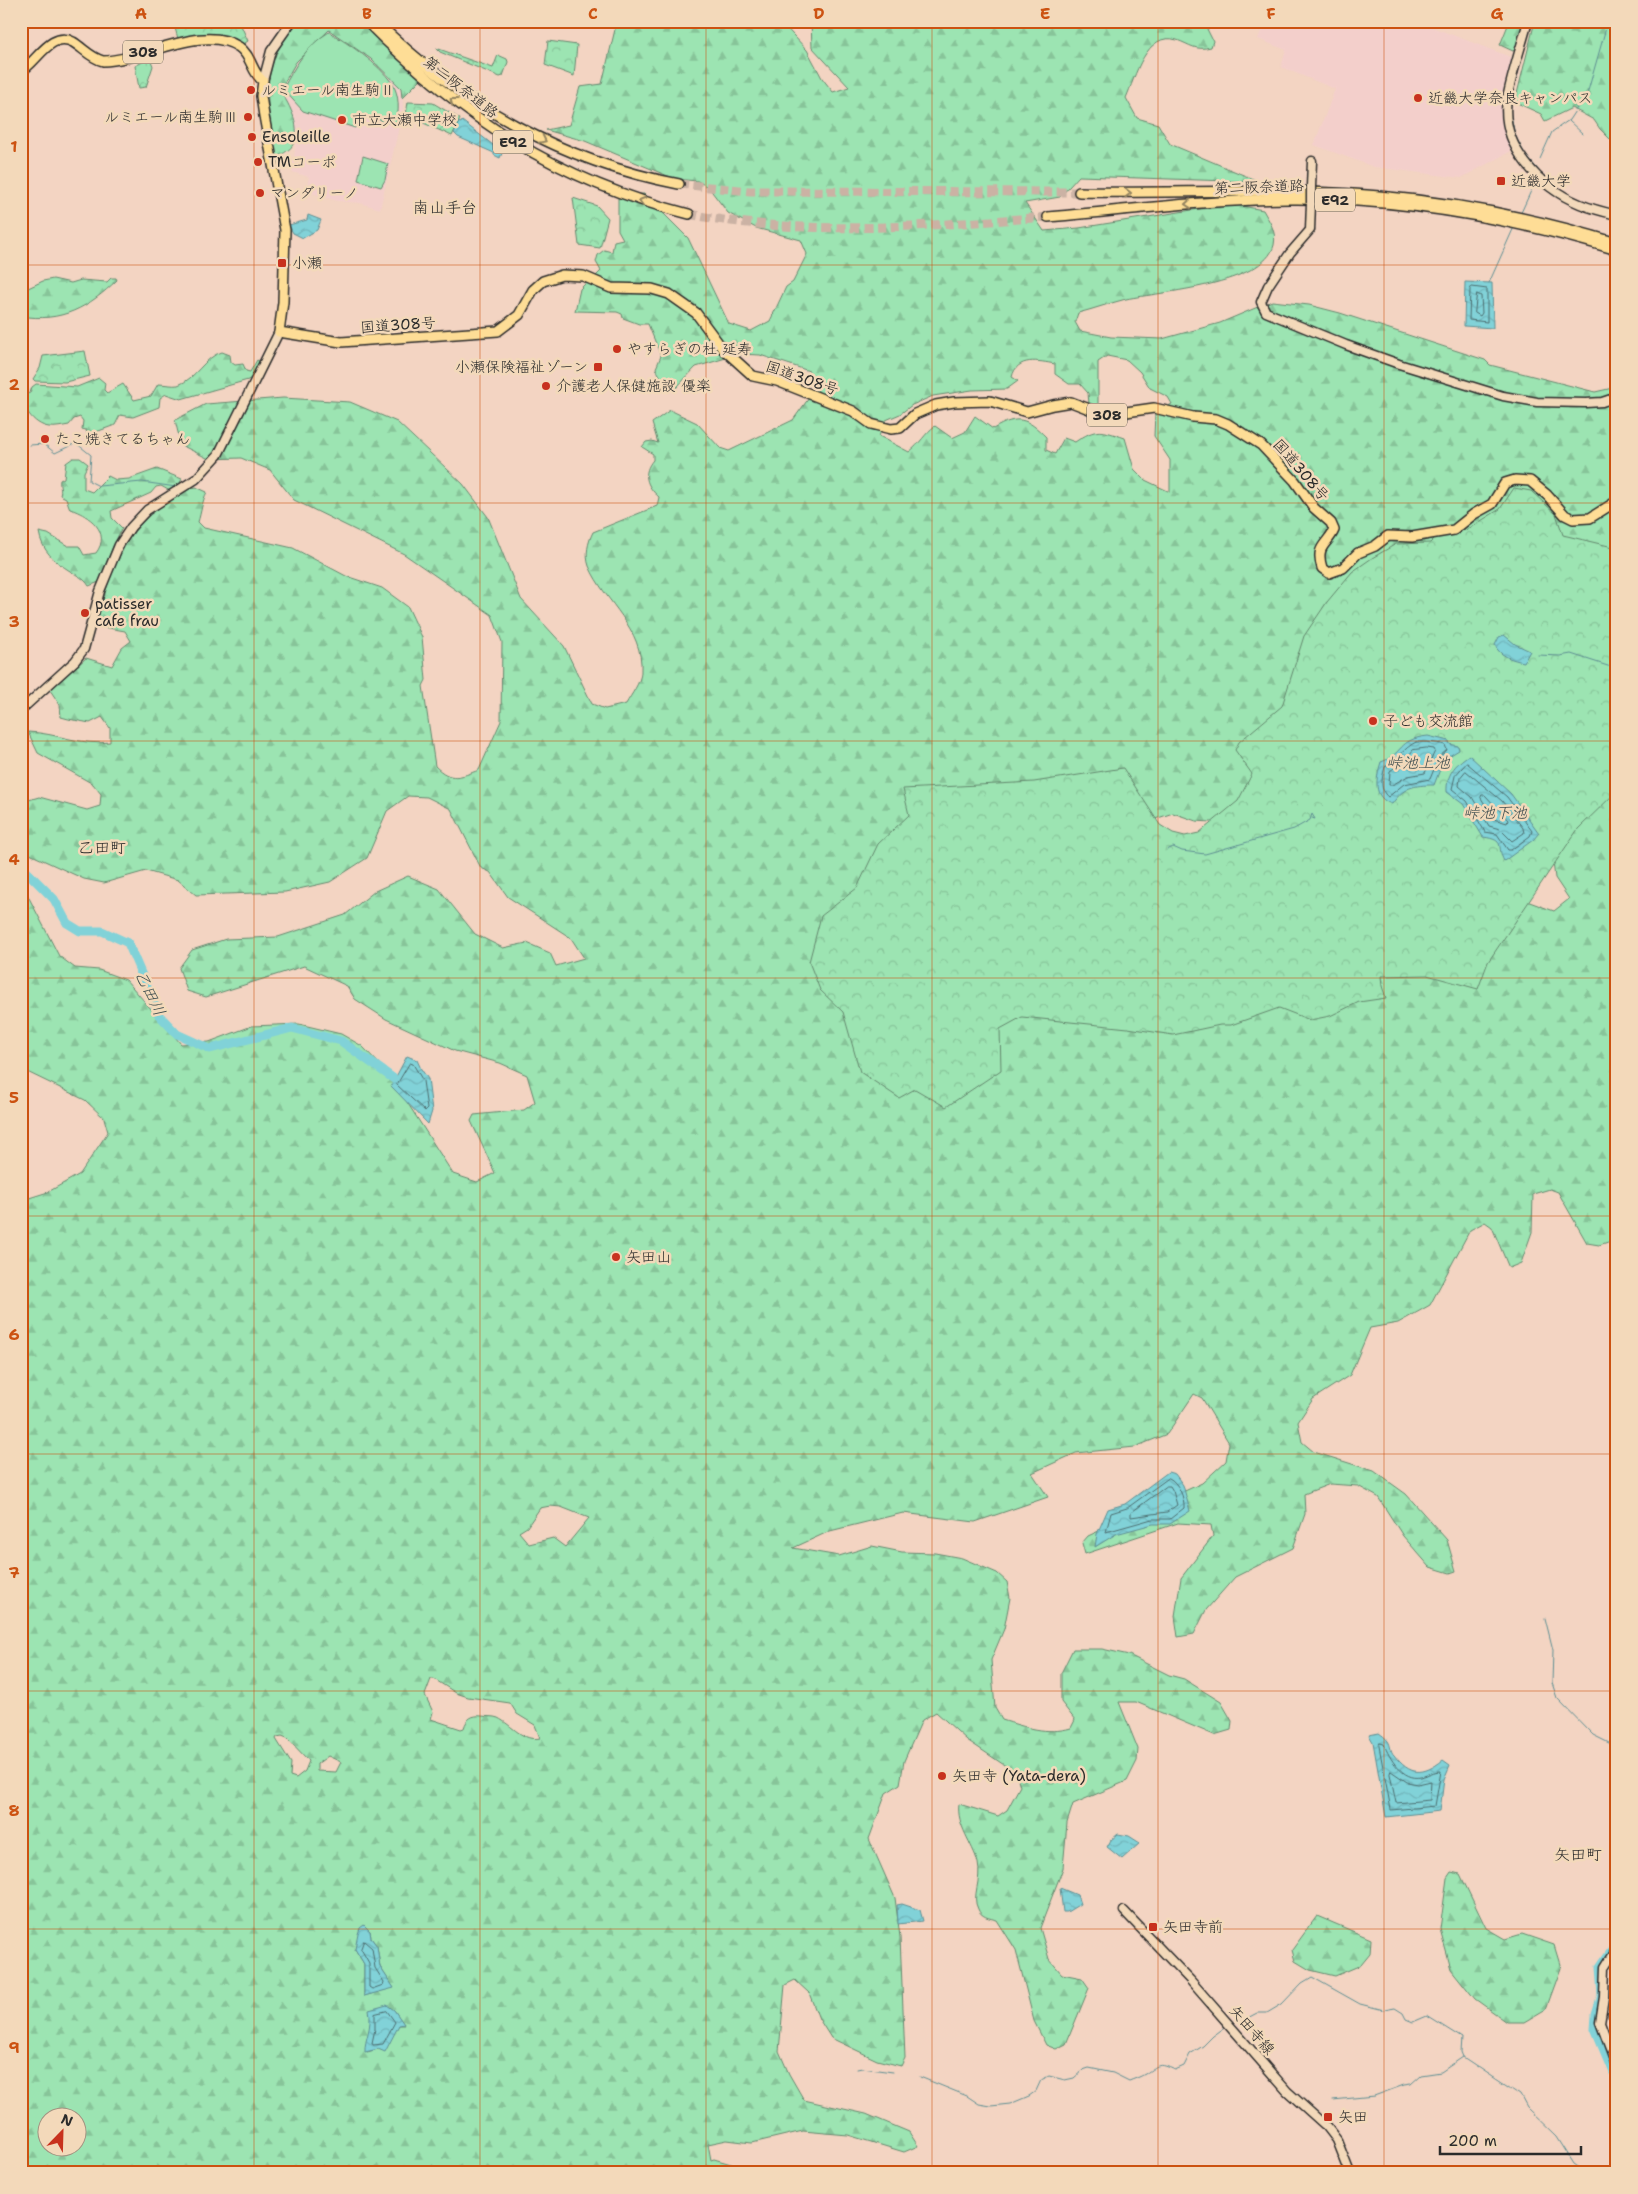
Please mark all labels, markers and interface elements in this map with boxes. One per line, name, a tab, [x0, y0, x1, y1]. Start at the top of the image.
text: A	[135, 3, 147, 24]
text: B	[362, 3, 372, 24]
text: C	[588, 3, 598, 24]
text: D	[813, 3, 825, 24]
text: E	[1040, 3, 1050, 24]
text: F	[1266, 3, 1276, 24]
text: G	[1491, 3, 1504, 24]
road number: 308	[123, 41, 163, 64]
street label: 第二阪奈道路	[419, 51, 503, 123]
place label: ルミエール南生駒Ⅱ	[261, 80, 395, 100]
marker: ルミエール南生駒Ⅱ	[245, 84, 257, 96]
place label: 近畿大学奈良キャンパス	[1428, 88, 1592, 108]
marker: 近畿大学奈良キャンパス	[1412, 92, 1424, 104]
one-way arrow	[450, 98, 459, 106]
place label: ルミエール南生駒Ⅲ	[104, 107, 238, 127]
place label: 市立大瀬中学校	[352, 110, 457, 130]
marker: ルミエール南生駒Ⅲ	[242, 111, 254, 123]
marker: 市立大瀬中学校	[336, 114, 348, 126]
place label: Ensoleille	[262, 127, 331, 147]
road number: E92	[493, 130, 533, 154]
marker: Ensoleille	[246, 131, 258, 143]
one-way arrow	[538, 134, 547, 145]
text: 1	[10, 136, 18, 157]
place label: TMコーポ	[268, 152, 336, 172]
marker: TMコーポ	[252, 156, 264, 168]
place label: 近畿大学	[1511, 171, 1571, 191]
street label: 第二阪奈道路	[1214, 175, 1304, 199]
marker: 近畿大学	[1495, 175, 1507, 187]
place label: マンダリーノ	[270, 183, 358, 203]
marker: マンダリーノ	[254, 187, 266, 199]
one-way arrow	[1124, 188, 1132, 198]
road number: E92	[1315, 188, 1355, 212]
district label: 南山手台	[413, 197, 477, 218]
one-way arrow	[639, 197, 647, 207]
one-way arrow	[1184, 198, 1192, 209]
place label: 小瀬	[292, 253, 322, 273]
marker: 小瀬	[276, 257, 288, 269]
street label: 国道308号	[359, 312, 437, 338]
place label: やすらぎの杜 延寿	[627, 339, 752, 359]
marker: やすらぎの杜 延寿	[611, 343, 623, 355]
street label: 国道308号	[763, 356, 841, 400]
place label: 小瀬保険福祉ゾーン	[455, 357, 588, 377]
marker: 小瀬保険福祉ゾーン	[592, 361, 604, 373]
text: 2	[8, 374, 20, 395]
place label: 介護老人保健施設 優楽	[556, 376, 711, 396]
marker: 介護老人保健施設 優楽	[540, 380, 552, 392]
road number: 308	[1087, 404, 1127, 426]
place label: たこ焼きてるちゃん	[55, 429, 190, 449]
marker: たこ焼きてるちゃん	[39, 433, 51, 445]
street label: 国道308号	[1269, 435, 1333, 505]
place label: patisser cafe frau	[95, 594, 159, 631]
marker: patisser cafe frau	[79, 607, 91, 619]
text: 3	[8, 611, 20, 632]
place label: 子ども交流館	[1383, 711, 1473, 731]
marker: 子ども交流館	[1367, 715, 1379, 727]
water label: 峠池上池	[1386, 752, 1451, 773]
water label: 峠池下池	[1463, 802, 1528, 823]
district label: 乙田町	[78, 837, 126, 858]
text: 4	[8, 849, 20, 870]
water label: 乙田川	[131, 967, 171, 1019]
text: 5	[9, 1087, 19, 1108]
place label: 矢田山	[626, 1247, 671, 1267]
marker: 矢田山	[610, 1251, 622, 1263]
text: 6	[8, 1324, 20, 1345]
text: 7	[8, 1562, 20, 1583]
place label: 矢田寺 (Yata-dera)	[952, 1766, 1086, 1786]
marker: 矢田寺 (Yata-dera)	[936, 1770, 948, 1782]
text: 8	[8, 1800, 20, 1821]
district label: 矢田町	[1554, 1844, 1602, 1865]
place label: 矢田寺前	[1163, 1917, 1223, 1937]
marker: 矢田寺前	[1147, 1921, 1159, 1933]
street label: 矢田寺線	[1225, 2001, 1279, 2059]
text: 9	[8, 2037, 20, 2058]
north arrow	[38, 2106, 88, 2156]
place label: 矢田	[1338, 2107, 1368, 2127]
text: N	[58, 2110, 76, 2130]
marker: 矢田	[1322, 2111, 1334, 2123]
scale bar	[1440, 2124, 1582, 2156]
text: 200 m	[1448, 2131, 1497, 2151]

